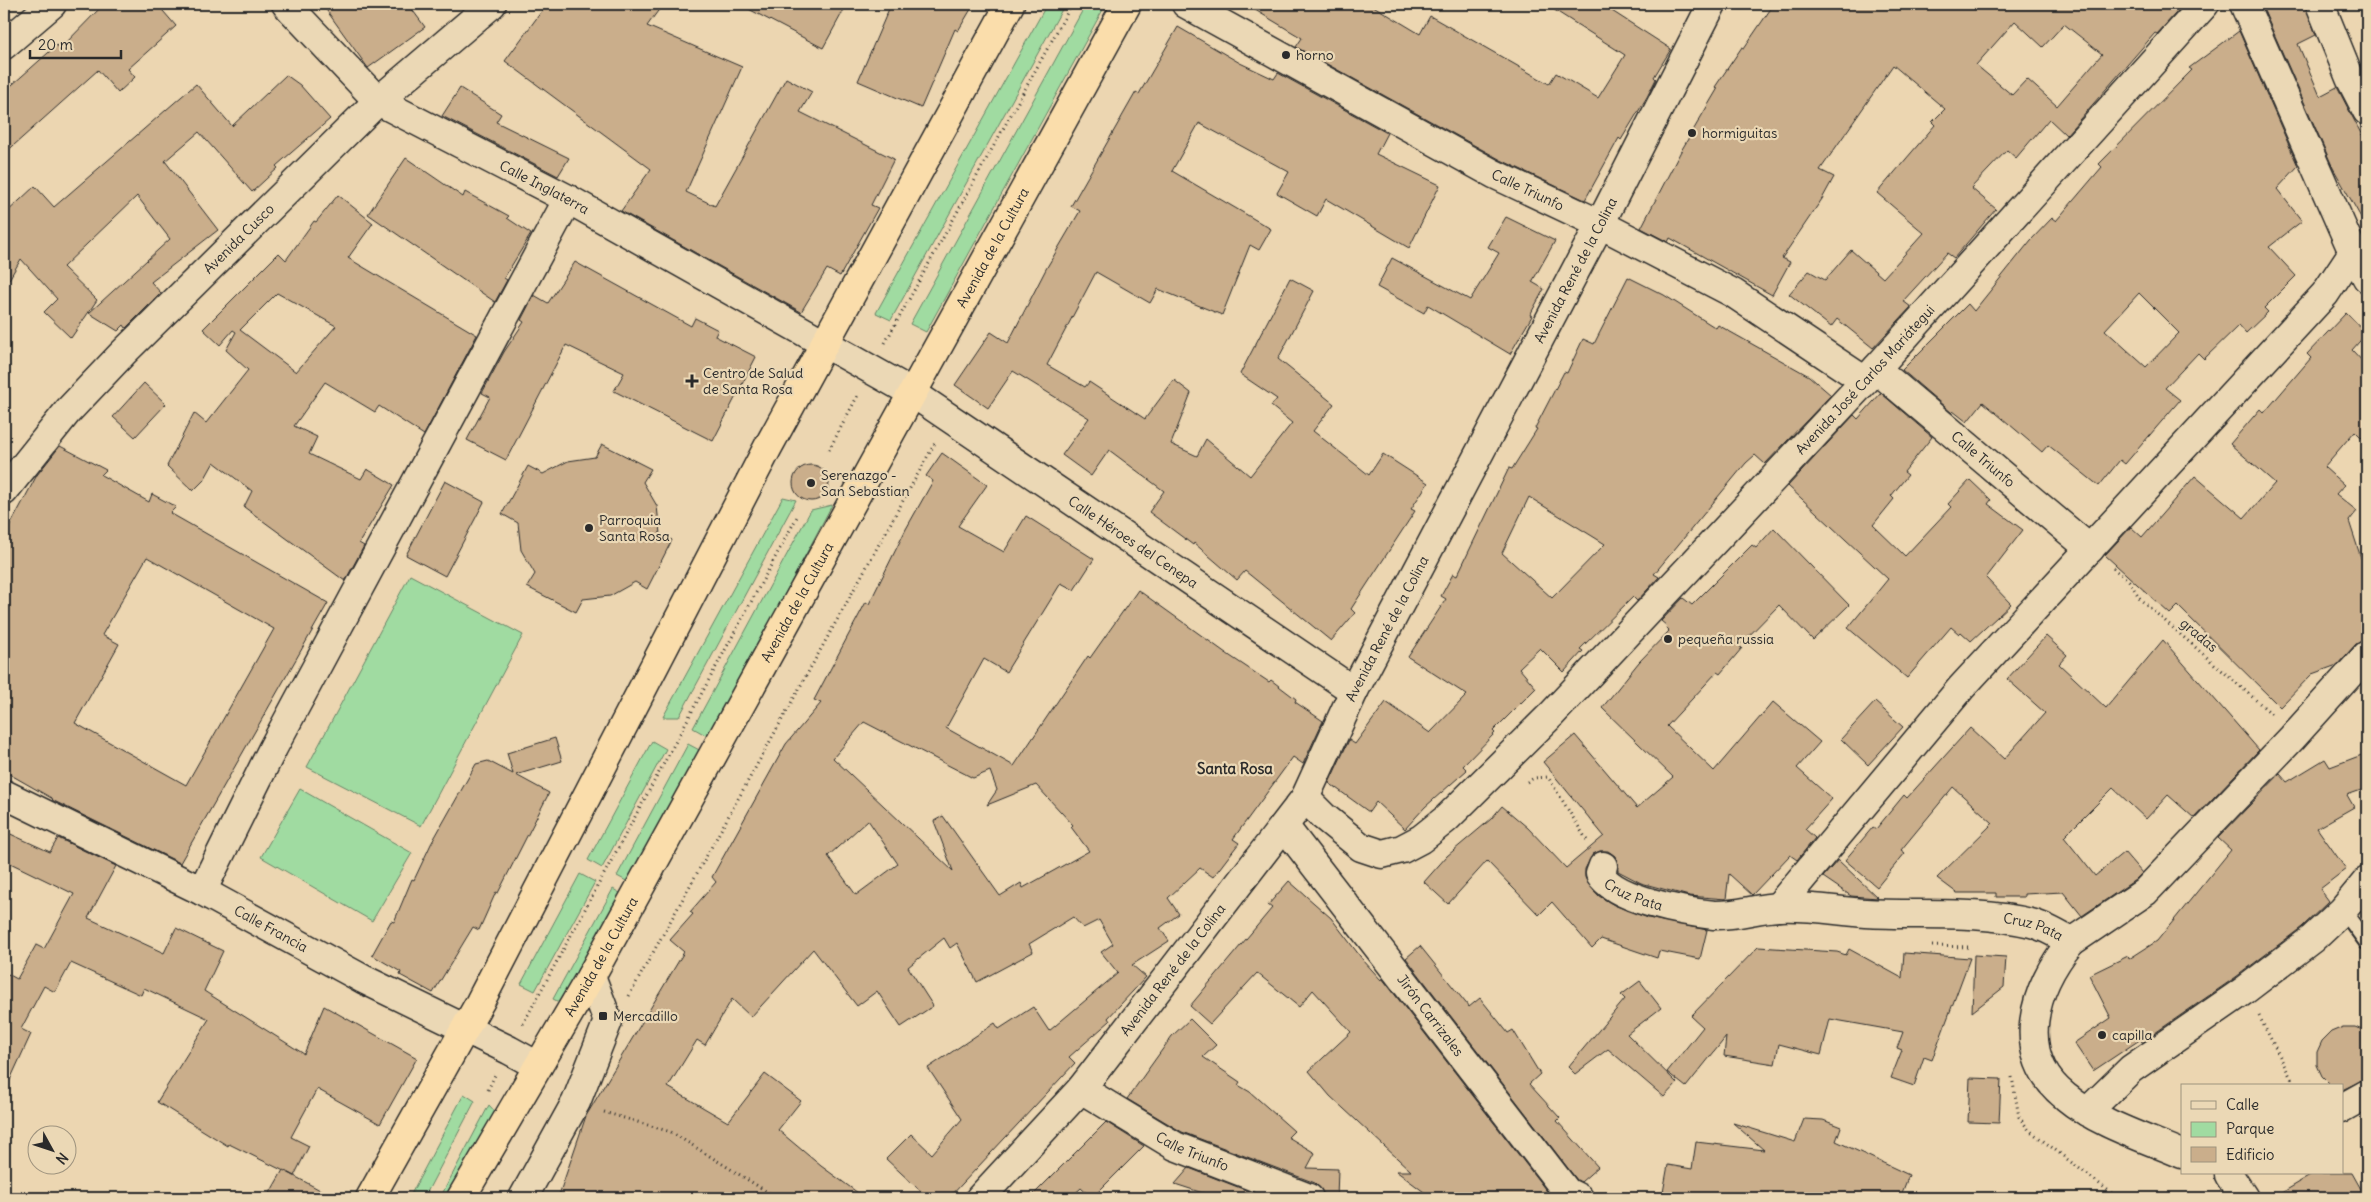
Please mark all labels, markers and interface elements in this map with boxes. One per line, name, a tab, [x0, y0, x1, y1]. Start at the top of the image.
scale bar	[30, 28, 121, 60]
text: 20 m	[38, 35, 73, 54]
place label: horno	[1296, 46, 1334, 64]
marker: horno	[1280, 49, 1292, 61]
place label: hormiguitas	[1702, 124, 1777, 142]
marker: hormiguitas	[1686, 127, 1698, 139]
street label: Calle Inglaterra	[496, 156, 592, 218]
street label: Calle Triunfo	[1489, 165, 1567, 215]
street label: Avenida de la Cultura	[952, 184, 1033, 311]
street label: Avenida René de la Colina	[1530, 194, 1621, 346]
street label: Avenida Cusco	[199, 200, 278, 278]
street label: Avenida José Carlos Mariátegui	[1792, 301, 1938, 458]
place label: Centro de Salud de Santa Rosa	[703, 364, 803, 398]
marker: Centro de Salud de Santa Rosa	[685, 374, 699, 388]
street label: Calle Triunfo	[1947, 427, 2019, 491]
place label: Serenazgo - San Sebastian	[821, 466, 910, 500]
marker: Serenazgo - San Sebastian	[805, 477, 817, 489]
street label: Calle Héroes del Cenepa	[1065, 492, 1201, 592]
place label: Parroquia Santa Rosa	[599, 511, 670, 545]
marker: Parroquia Santa Rosa	[583, 522, 595, 534]
street label: Avenida de la Cultura	[757, 539, 837, 666]
street label: Avenida René de la Colina	[1341, 553, 1433, 704]
street label: gradas	[2176, 614, 2222, 656]
place label: pequeña russia	[1678, 630, 1774, 648]
marker: pequeña russia	[1662, 633, 1674, 645]
district label: Santa Rosa	[1197, 759, 1273, 778]
street label: Cruz Pata	[1600, 874, 1665, 915]
street label: Avenida de la Cultura	[560, 894, 642, 1020]
street label: Avenida René de la Colina	[1116, 900, 1229, 1040]
street label: Calle Francia	[231, 901, 311, 956]
street label: Cruz Pata	[2002, 909, 2066, 945]
street label: Jirón Carrizales	[1393, 971, 1468, 1060]
place label: Mercadillo	[613, 1007, 678, 1025]
marker: Mercadillo	[597, 1010, 609, 1022]
place label: capilla	[2112, 1026, 2152, 1044]
marker: capilla	[2096, 1029, 2108, 1041]
legend	[2181, 1084, 2344, 1174]
text: Calle	[2226, 1095, 2259, 1114]
text: Parque	[2226, 1119, 2274, 1138]
north arrow	[28, 1124, 78, 1174]
street label: Calle Triunfo	[1152, 1127, 1232, 1175]
text: Edificio	[2226, 1145, 2274, 1164]
text: N	[52, 1149, 72, 1168]

